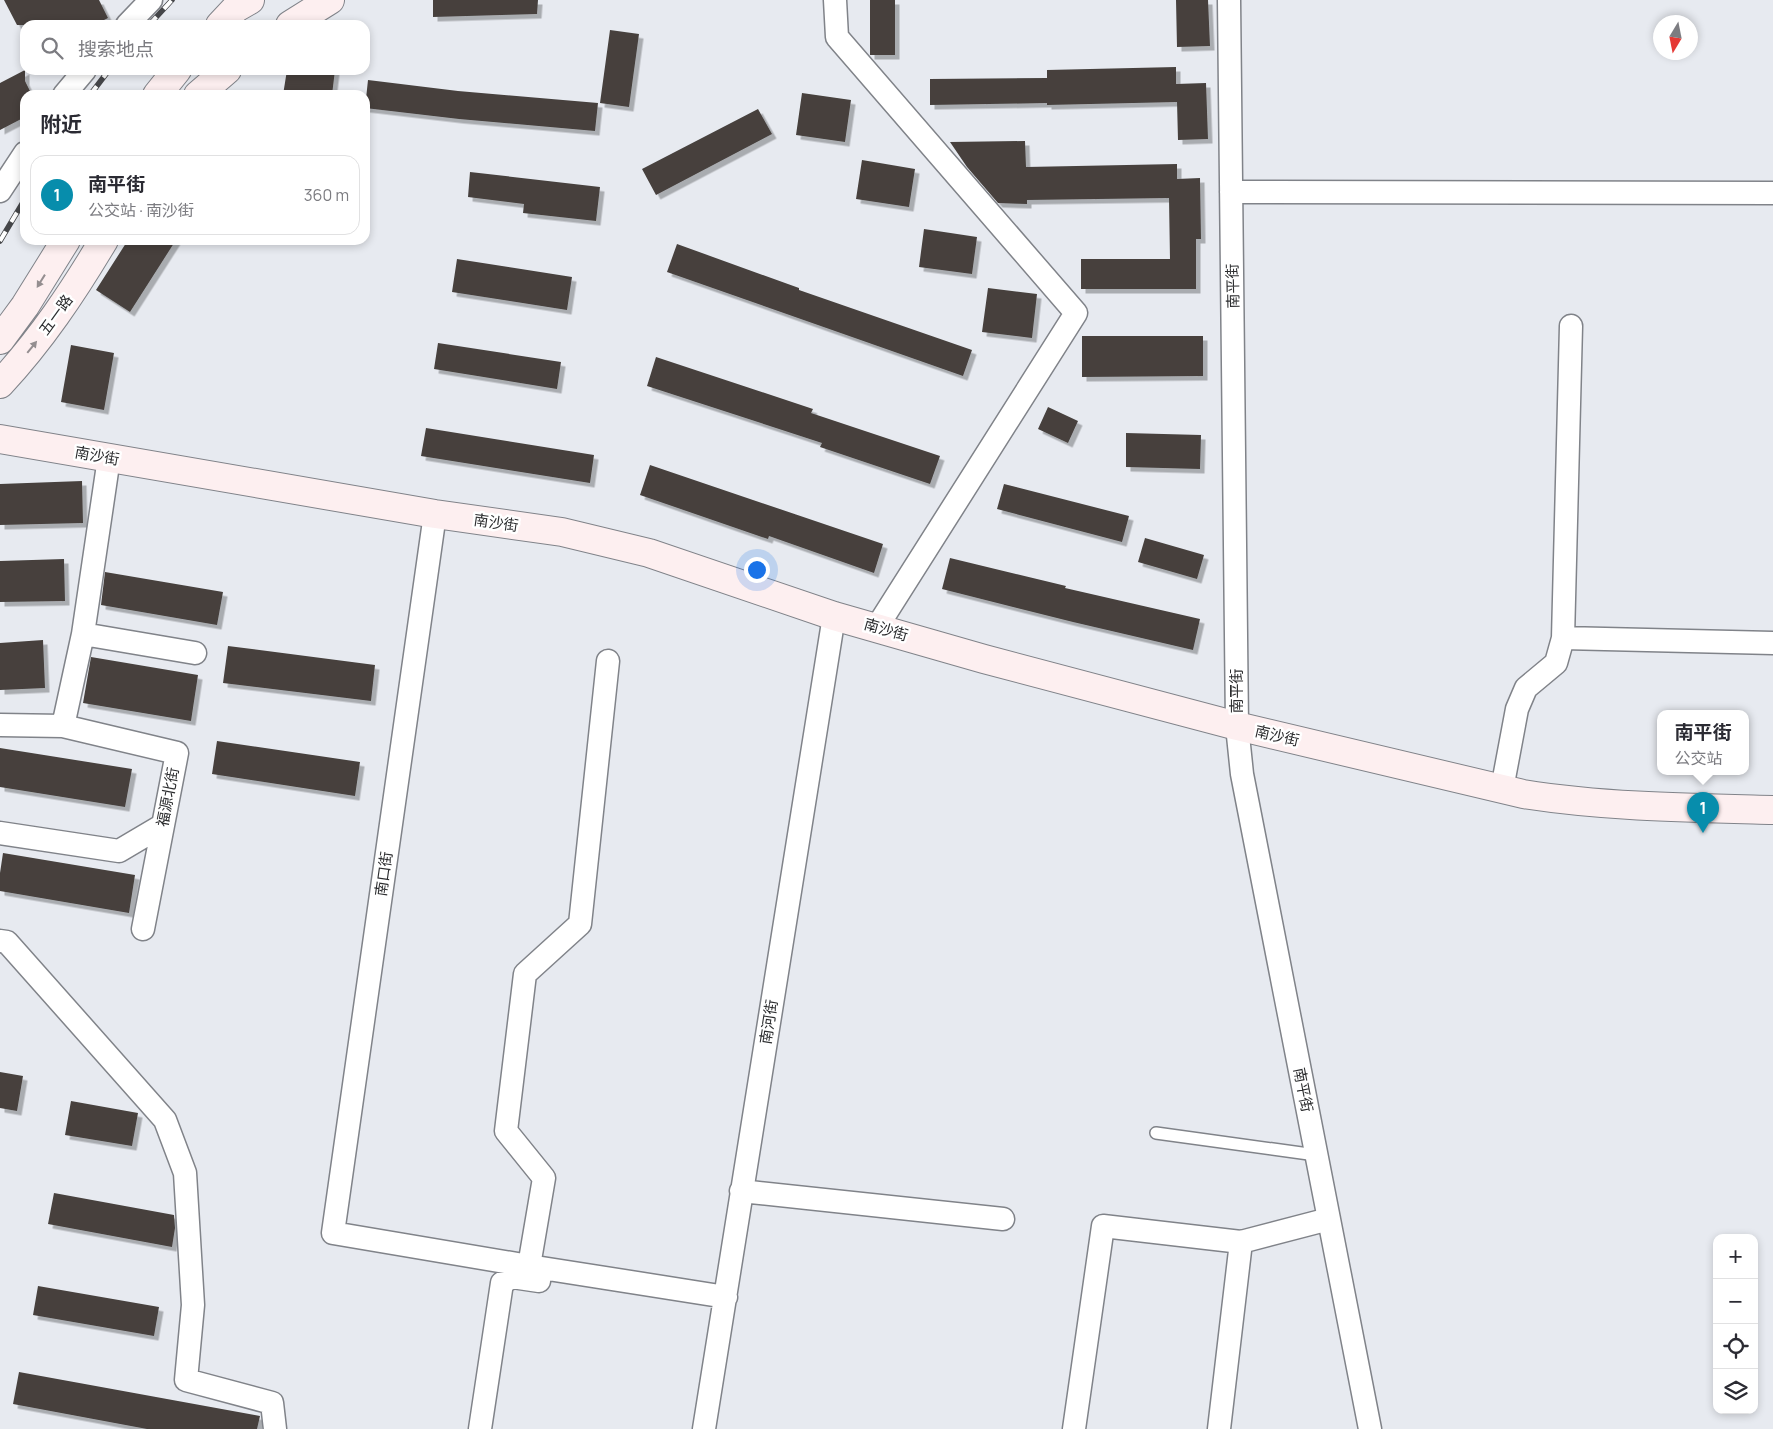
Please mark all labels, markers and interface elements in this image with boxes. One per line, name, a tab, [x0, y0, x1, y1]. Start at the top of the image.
north arrow	[1653, 15, 1698, 60]
search box	[20, 20, 370, 75]
icon: search	[38, 34, 66, 62]
text: 搜索地点	[78, 36, 154, 62]
text: 附近	[40, 110, 82, 138]
text: 南平街	[88, 171, 145, 197]
text: 1	[53, 184, 61, 206]
text: 360 m	[304, 184, 349, 206]
text: 公交站 · 南沙街	[88, 199, 194, 221]
street label: 南平街	[1222, 263, 1243, 309]
one-way arrow	[36, 275, 45, 288]
street label: 五一路	[34, 290, 77, 339]
one-way arrow	[26, 341, 37, 354]
street label: 南沙街	[73, 441, 121, 470]
street label: 南沙街	[472, 509, 520, 536]
your location	[744, 557, 770, 583]
street label: 南沙街	[862, 613, 911, 646]
street label: 南平街	[1226, 668, 1247, 714]
popup	[1657, 710, 1749, 775]
text: 南平街	[1674, 719, 1732, 745]
street label: 南沙街	[1253, 720, 1301, 751]
text: 公交站	[1674, 747, 1723, 769]
street label: 福源北街	[151, 765, 184, 828]
pin: 1	[1687, 792, 1719, 833]
street label: 南口街	[370, 850, 397, 898]
street label: 南河街	[755, 998, 782, 1046]
street label: 南平街	[1289, 1066, 1318, 1114]
map controls	[1713, 1234, 1758, 1414]
button: +	[1713, 1234, 1758, 1279]
button: −	[1713, 1279, 1758, 1324]
button: locate	[1713, 1324, 1758, 1369]
button: layers	[1713, 1369, 1758, 1414]

